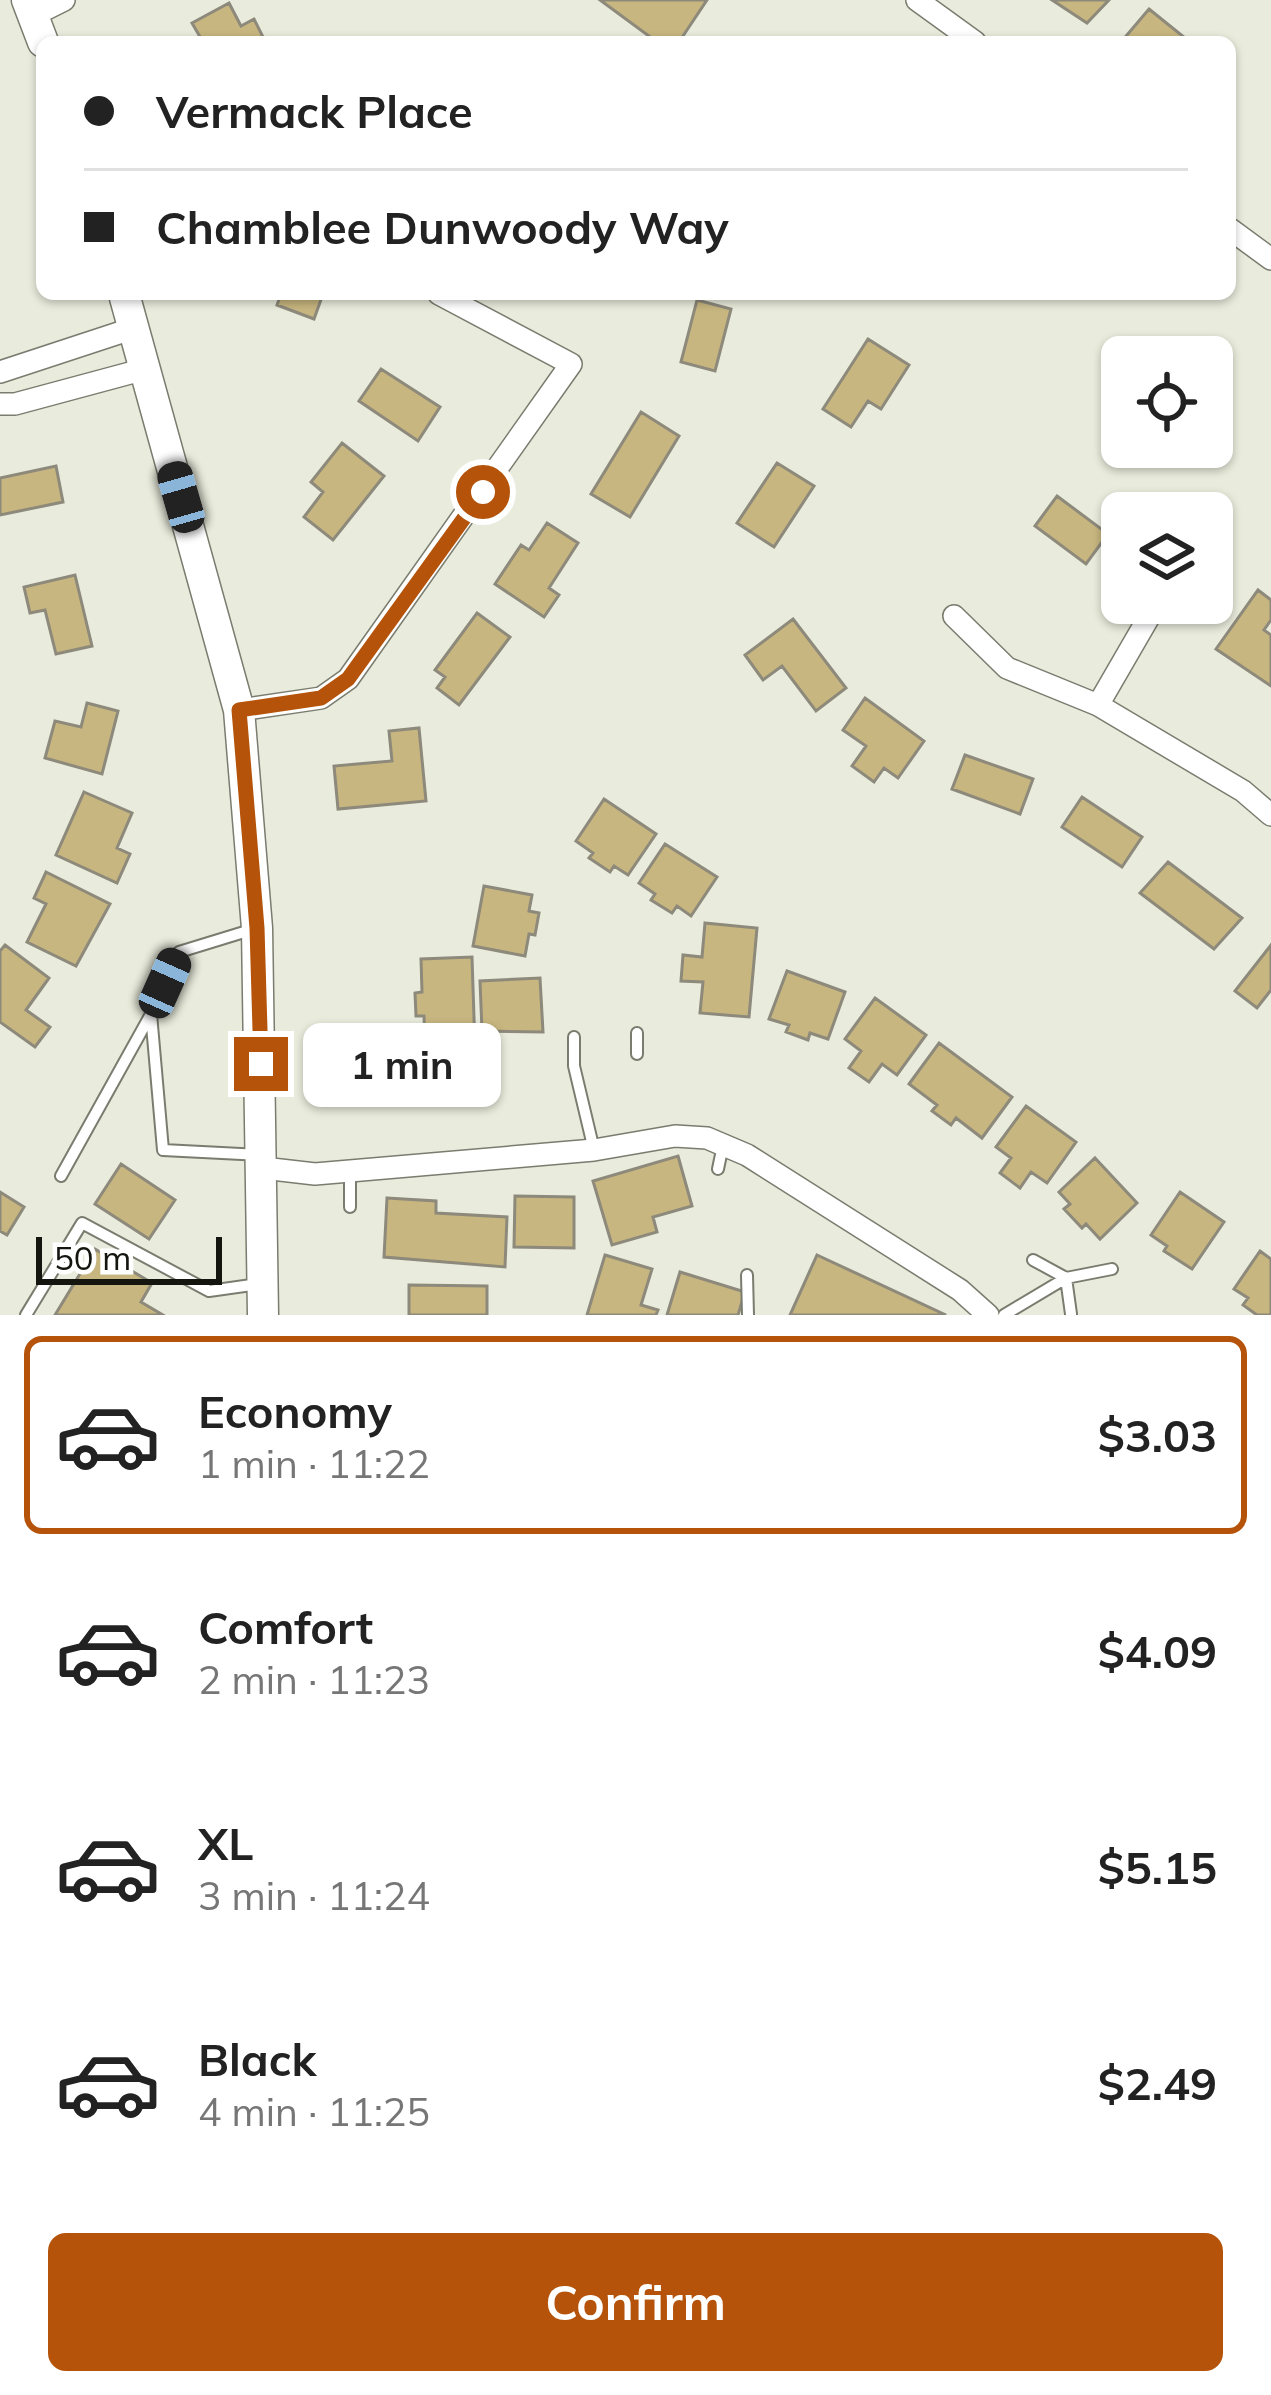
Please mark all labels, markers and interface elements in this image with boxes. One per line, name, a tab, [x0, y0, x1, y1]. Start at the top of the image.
text: Vermack Place	[156, 83, 473, 139]
text: Chamblee Dunwoody Way	[156, 199, 729, 255]
map controls	[1101, 336, 1233, 624]
button: locate	[1101, 336, 1233, 468]
car	[154, 457, 208, 537]
route start	[456, 465, 510, 519]
button: layers	[1101, 492, 1233, 624]
car	[134, 943, 196, 1023]
callout: 1 min	[303, 1022, 501, 1106]
route end	[234, 1037, 288, 1091]
text: 1 min	[351, 1040, 453, 1089]
scale bar	[36, 1231, 222, 1284]
text: 50 m	[54, 1237, 131, 1278]
icon: car	[54, 1381, 162, 1489]
text: Economy	[198, 1383, 392, 1439]
text: $3.03	[1098, 1407, 1217, 1463]
text: 1 min · 11:22	[198, 1439, 430, 1488]
icon: car	[54, 1597, 162, 1705]
text: Comfort	[198, 1599, 373, 1655]
text: $4.09	[1098, 1623, 1217, 1679]
text: 2 min · 11:23	[198, 1655, 430, 1704]
icon: car	[54, 1813, 162, 1921]
text: XL	[198, 1815, 253, 1871]
text: $5.15	[1098, 1839, 1217, 1895]
text: 3 min · 11:24	[198, 1871, 430, 1920]
icon: car	[54, 2029, 162, 2137]
text: Black	[198, 2031, 316, 2087]
text: $2.49	[1098, 2055, 1217, 2111]
text: 4 min · 11:25	[198, 2087, 430, 2136]
button: Confirm	[48, 2233, 1223, 2371]

